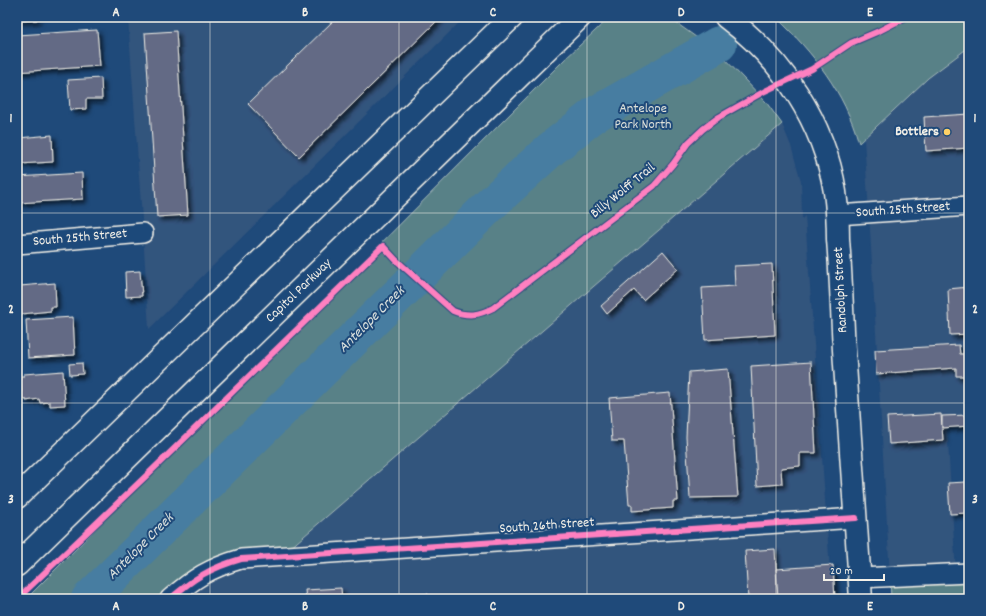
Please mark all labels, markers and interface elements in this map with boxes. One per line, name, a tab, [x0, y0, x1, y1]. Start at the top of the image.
text: A	[112, 4, 120, 23]
text: B	[302, 4, 308, 23]
text: C	[490, 4, 497, 23]
text: D	[678, 4, 685, 23]
text: E	[867, 4, 874, 23]
park label: Antelope Park North	[615, 99, 671, 135]
text: 1	[10, 110, 13, 129]
text: 1	[974, 110, 977, 129]
place label: Bottlers	[895, 122, 939, 142]
marker: Bottlers	[942, 127, 952, 137]
street label: Billy Wolff Trail	[586, 158, 660, 223]
street label: South 25th Street	[855, 197, 951, 223]
street label: South 25th Street	[32, 224, 128, 252]
street label: Randolph Street	[829, 246, 853, 334]
street label: Capitol Parkway	[261, 254, 337, 328]
water label: Antelope Creek	[334, 280, 412, 358]
text: 2	[8, 301, 14, 320]
text: 2	[972, 301, 978, 320]
text: 3	[8, 491, 14, 510]
text: 3	[972, 491, 978, 510]
water label: Antelope Creek	[103, 507, 181, 585]
street label: South 26th Street	[499, 513, 595, 539]
scale bar	[824, 556, 884, 582]
text: 20 m	[830, 563, 853, 580]
text: A	[112, 598, 120, 616]
text: B	[302, 598, 308, 616]
text: C	[490, 598, 497, 616]
text: D	[678, 598, 685, 616]
text: E	[867, 598, 874, 616]

